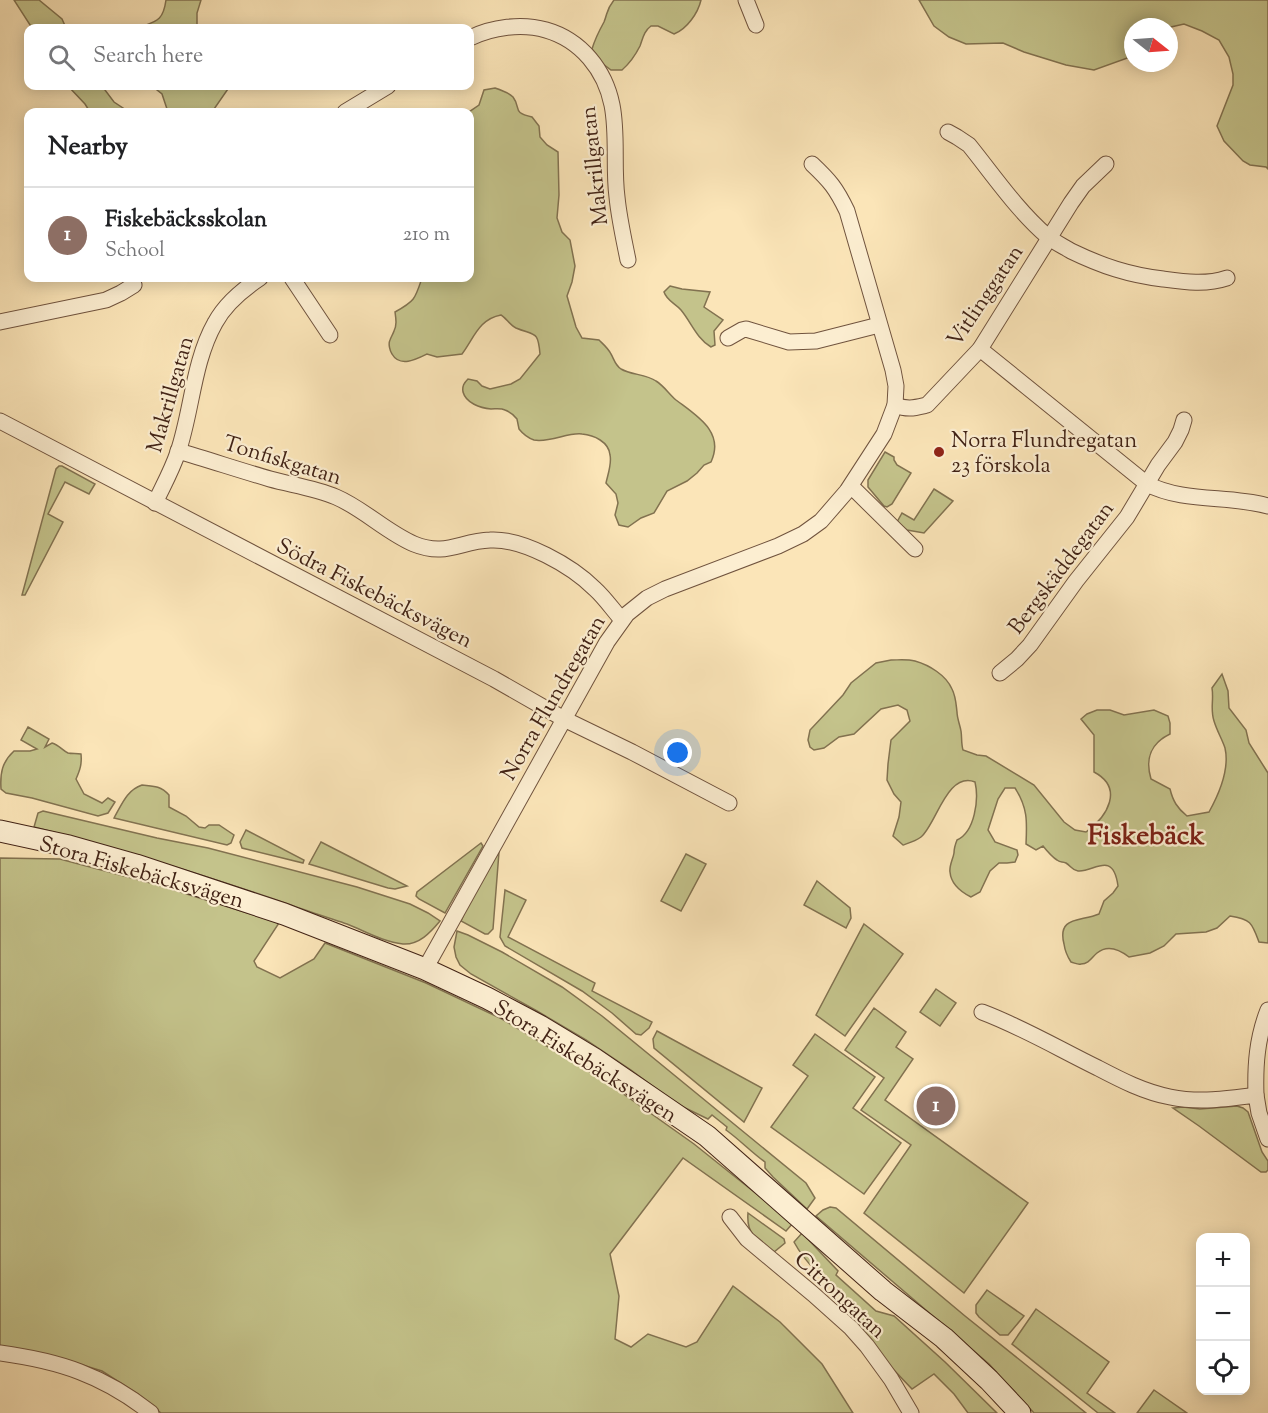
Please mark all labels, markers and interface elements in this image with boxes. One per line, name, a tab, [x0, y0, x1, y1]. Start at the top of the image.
north arrow	[1124, 18, 1178, 72]
search box	[24, 24, 474, 90]
icon: search	[45, 41, 78, 74]
text: Search here	[93, 41, 203, 73]
street label: Makrillgatan	[574, 104, 618, 227]
text: Nearby	[48, 129, 128, 166]
text: Fiskebäcksskolan	[105, 205, 267, 237]
text: 1	[64, 221, 71, 250]
text: 210 m	[403, 221, 450, 250]
text: School	[105, 237, 165, 266]
street label: Vitlinggatan	[940, 239, 1033, 354]
street label: Makrillgatan	[140, 333, 204, 457]
place label: Norra Flundregatan 23 förskola	[951, 426, 1137, 483]
street label: Tonfiskgatan	[219, 429, 345, 495]
marker: Norra Flundregatan 23 förskola	[932, 445, 946, 459]
street label: Bergskäddegatan	[1002, 495, 1123, 642]
street label: Södra Fiskebäcksvägen	[270, 531, 477, 658]
street label: Norra Flundregatan	[494, 610, 615, 787]
your location	[663, 738, 692, 767]
district label: Fiskebäck	[1087, 817, 1205, 857]
street label: Stora Fiskebäcksvägen	[35, 829, 247, 918]
street label: Stora Fiskebäcksvägen	[486, 993, 683, 1132]
pin: 1	[916, 1084, 956, 1128]
map controls	[1196, 1233, 1250, 1395]
button: +	[1196, 1233, 1250, 1287]
street label: Citrongatan	[786, 1245, 892, 1347]
button: −	[1196, 1287, 1250, 1341]
button: locate	[1196, 1341, 1250, 1395]

